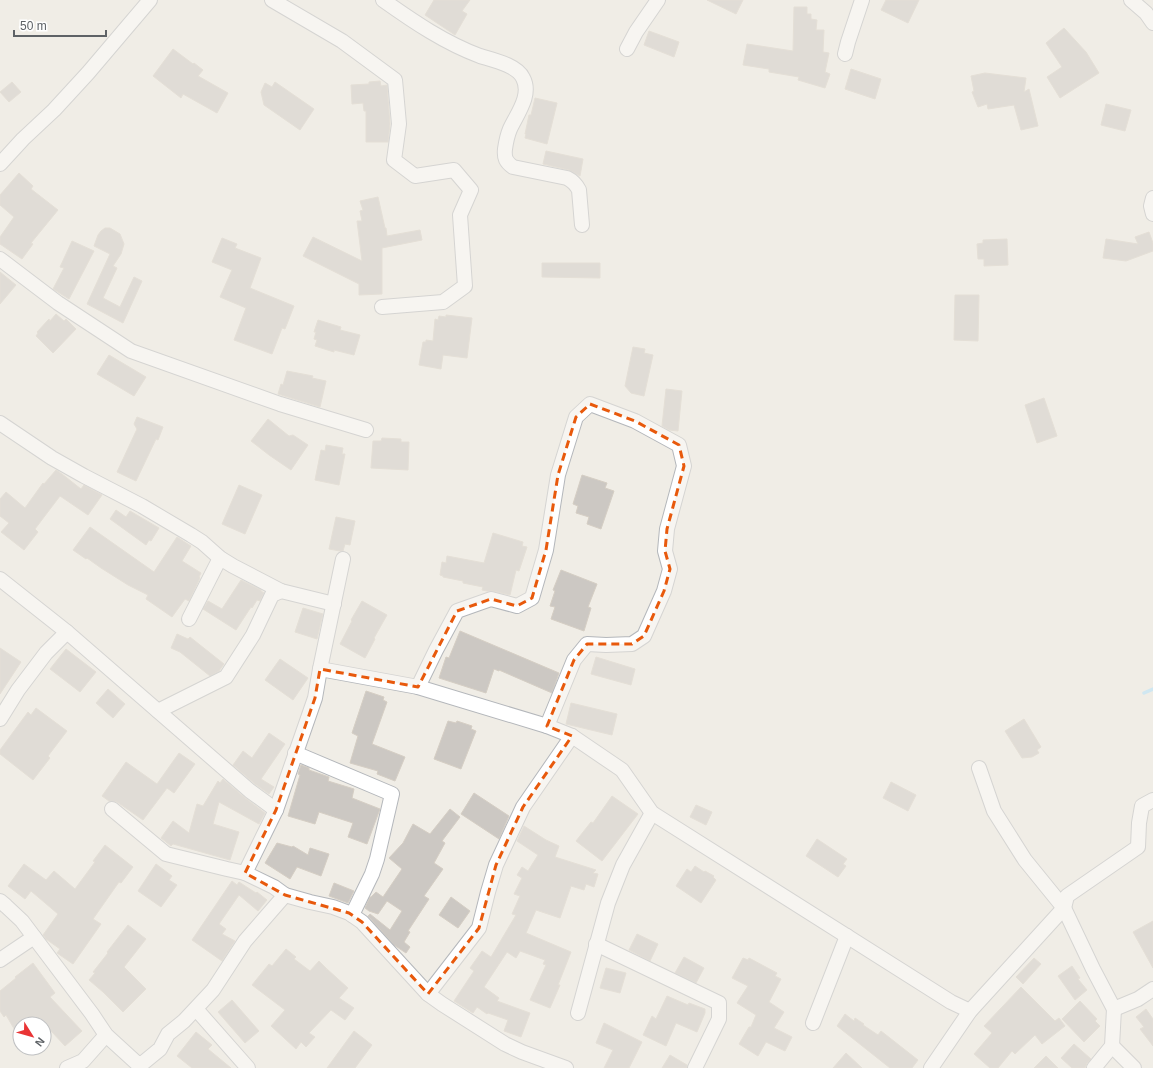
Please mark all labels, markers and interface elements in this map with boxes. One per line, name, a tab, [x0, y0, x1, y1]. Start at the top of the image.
scale bar	[14, 12, 106, 38]
text: 50 m	[20, 19, 47, 33]
north arrow	[12, 1016, 52, 1056]
text: N	[33, 1035, 47, 1049]

